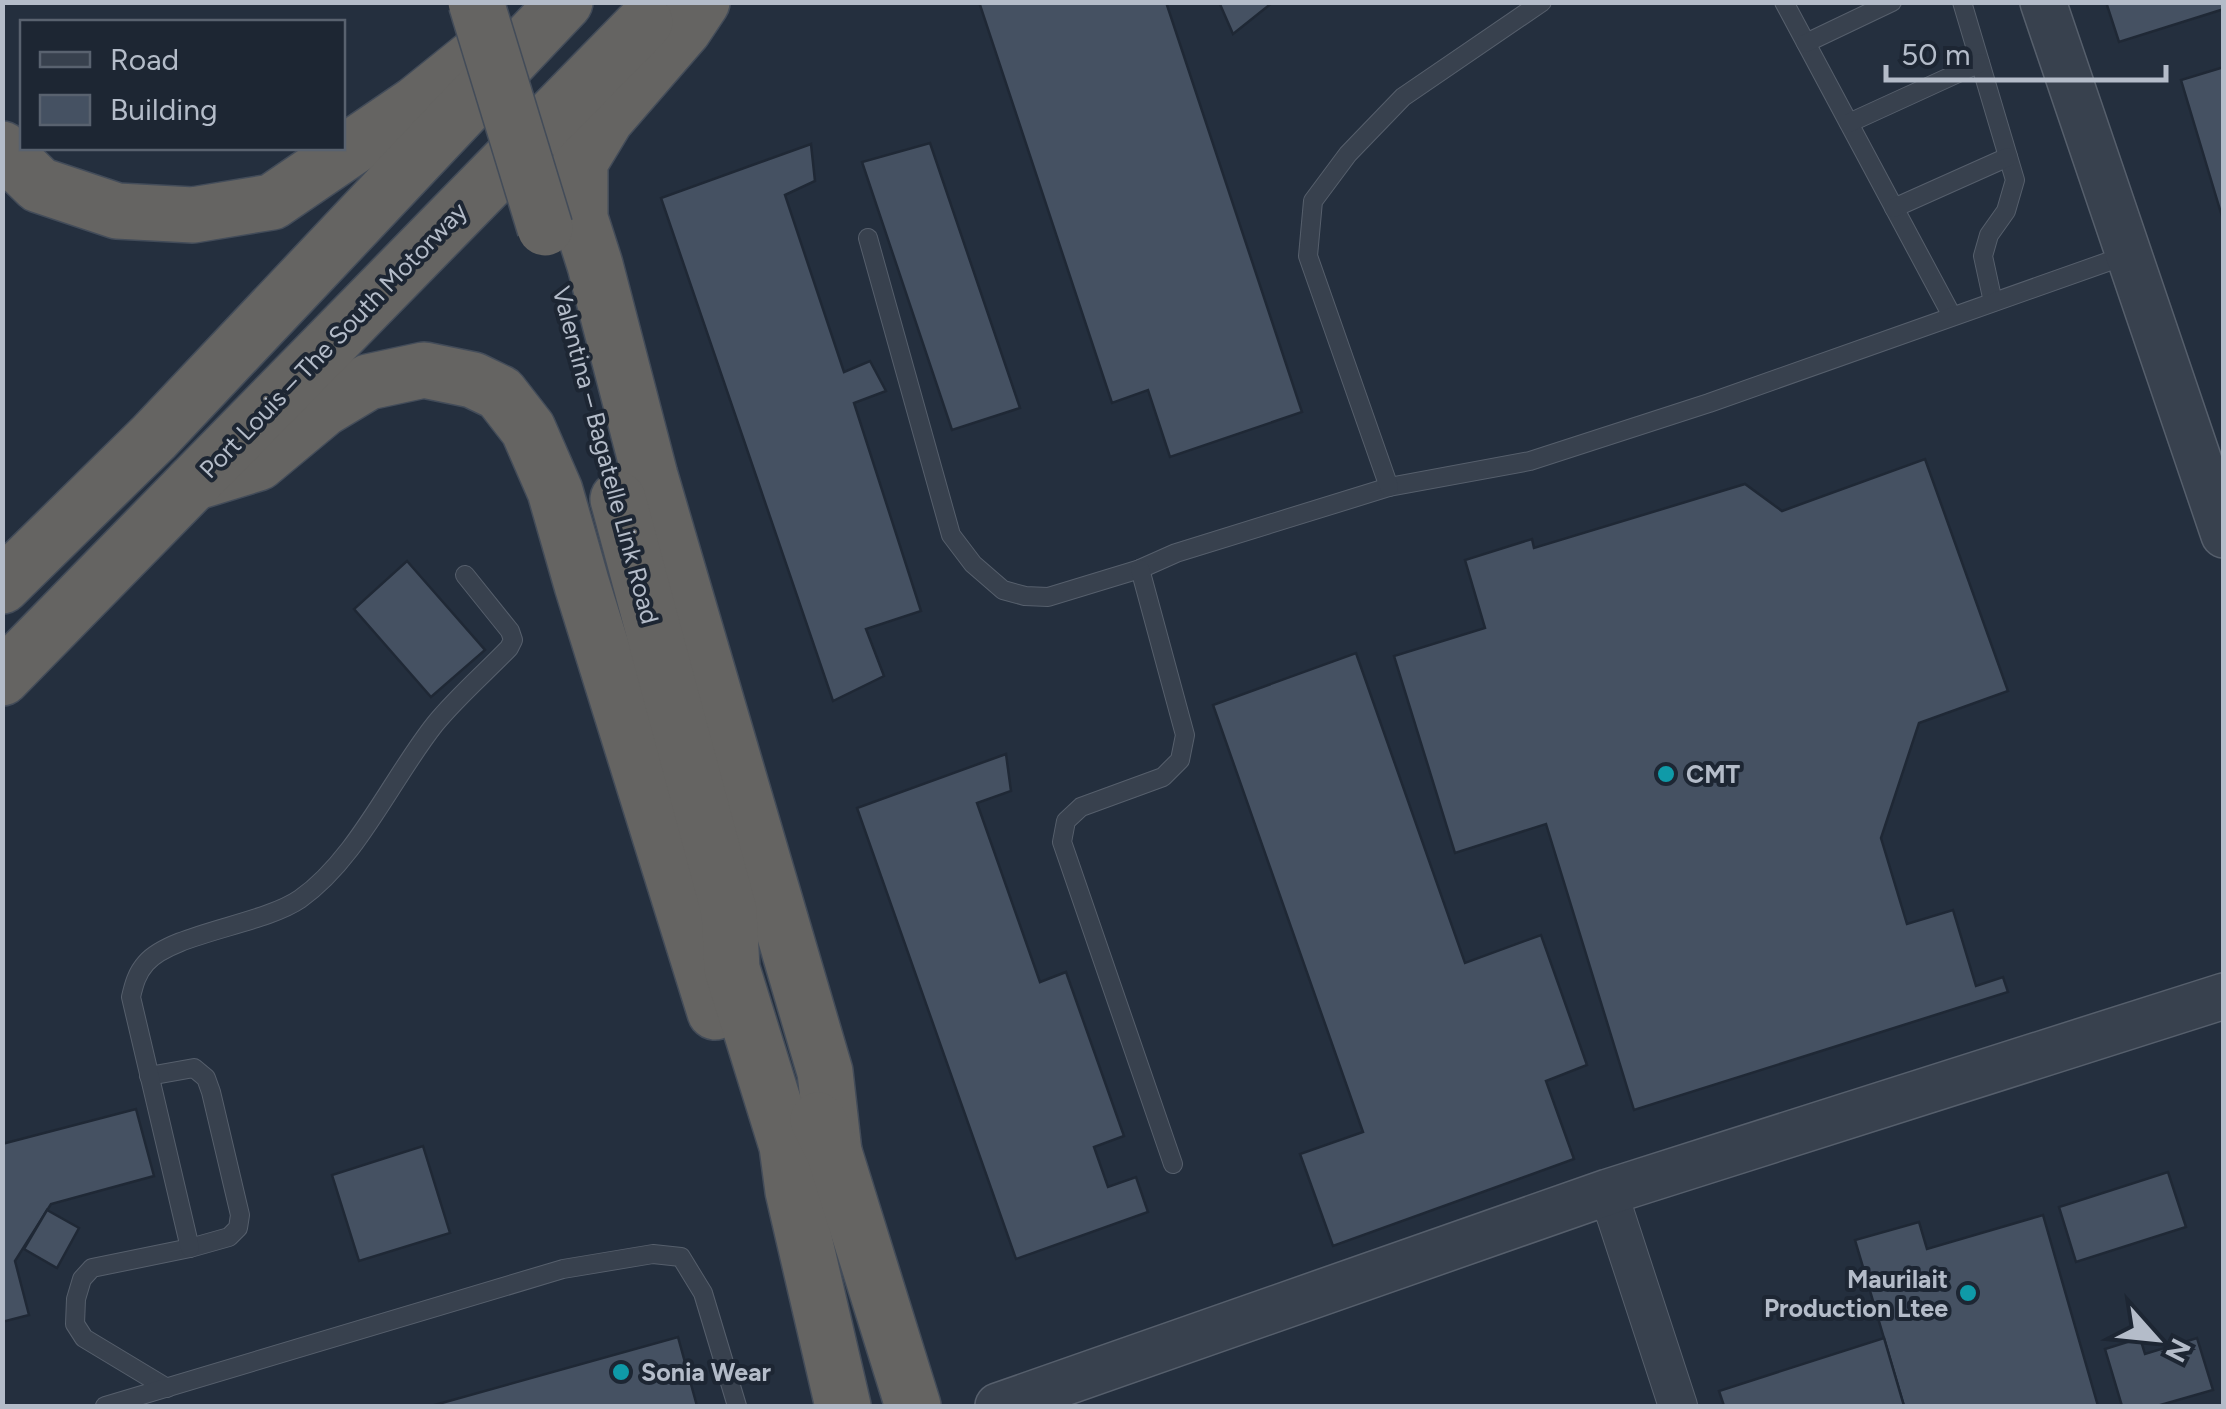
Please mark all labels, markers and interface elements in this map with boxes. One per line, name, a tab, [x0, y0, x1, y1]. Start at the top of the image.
legend	[20, 20, 345, 150]
scale bar	[1886, 20, 2166, 82]
text: 50 m	[1901, 36, 1970, 73]
text: Road	[110, 41, 179, 78]
text: Building	[110, 91, 218, 128]
street label: Port Louis – The South Motorway	[193, 196, 473, 484]
street label: Valentina – Bagatelle Link Road	[546, 283, 666, 627]
place label: CMT	[1686, 759, 1741, 789]
marker: CMT	[1655, 763, 1677, 785]
place label: Maurilait Production Ltee	[1764, 1264, 1948, 1323]
marker: Maurilait Production Ltee	[1957, 1282, 1979, 1304]
north arrow	[2106, 1289, 2206, 1389]
text: N	[2158, 1333, 2198, 1368]
place label: Sonia Wear	[641, 1357, 771, 1387]
marker: Sonia Wear	[610, 1361, 632, 1383]

